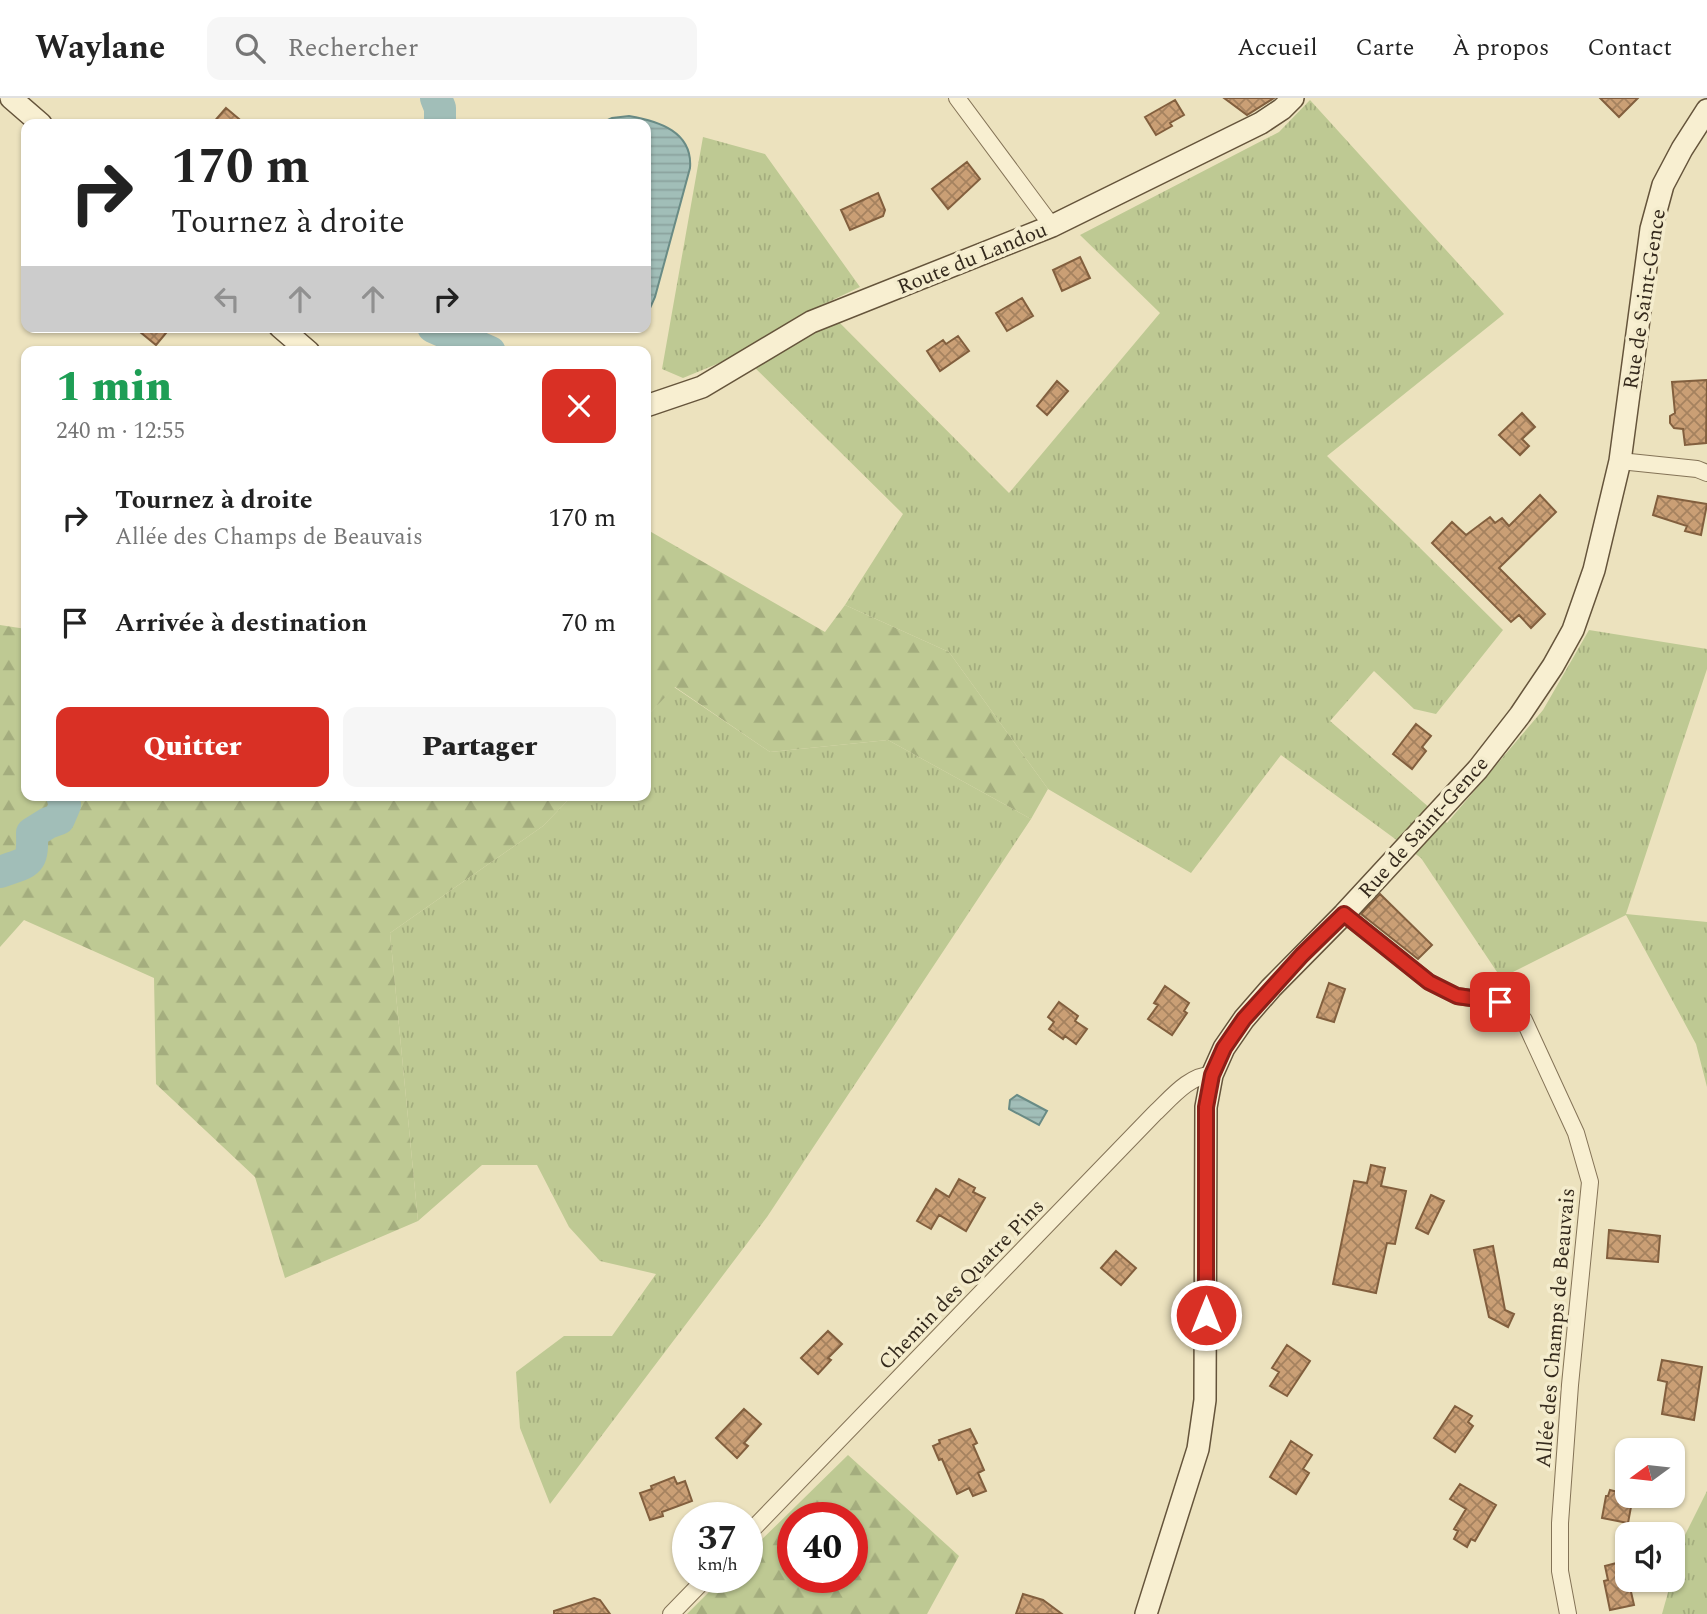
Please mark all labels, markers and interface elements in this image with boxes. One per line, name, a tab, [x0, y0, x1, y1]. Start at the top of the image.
search box	[207, 17, 697, 80]
text: Waylane	[35, 23, 165, 73]
text: Rechercher	[287, 28, 418, 68]
icon: search	[231, 29, 269, 67]
text: Accueil	[1237, 30, 1317, 66]
text: Carte	[1355, 30, 1414, 66]
text: À propos	[1452, 30, 1549, 66]
text: Contact	[1587, 30, 1672, 66]
text: 170 m	[171, 130, 310, 205]
icon: right	[56, 147, 147, 238]
text: Tournez à droite	[171, 198, 405, 247]
street label: Rue de Saint-Gence	[1615, 207, 1675, 392]
street label: Route du Landou	[893, 214, 1052, 304]
icon: left	[208, 280, 246, 318]
icon: ahead	[281, 280, 319, 318]
icon: ahead	[354, 280, 392, 318]
icon: right	[427, 280, 465, 318]
text: 1 min	[56, 356, 172, 419]
button: close	[542, 369, 616, 443]
text: 240 m · 12:55	[56, 414, 185, 449]
text: Tournez à droite	[115, 480, 313, 520]
text: 170 m	[548, 498, 616, 538]
icon: right	[56, 499, 94, 537]
text: Allée des Champs de Beauvais	[115, 520, 423, 555]
text: Arrivée à destination	[115, 603, 367, 643]
text: 70 m	[561, 603, 616, 643]
icon: arrive	[56, 604, 94, 642]
button: Quitter	[56, 707, 329, 787]
button: Partager	[343, 707, 616, 787]
street label: Rue de Saint-Gence	[1351, 749, 1497, 906]
pin	[1470, 972, 1530, 1032]
icon: arrive	[1481, 983, 1519, 1021]
street label: Allée des Champs de Beauvais	[1528, 1187, 1584, 1470]
street label: Chemin des Quatre Pins	[871, 1192, 1052, 1378]
position arrow	[1169, 1278, 1243, 1352]
north arrow	[1615, 1438, 1685, 1508]
map controls	[1615, 1438, 1685, 1592]
speed limit sign: 40	[777, 1502, 868, 1593]
text: 37	[698, 1512, 737, 1565]
button: sound	[1615, 1522, 1685, 1592]
text: km/h	[697, 1551, 738, 1578]

